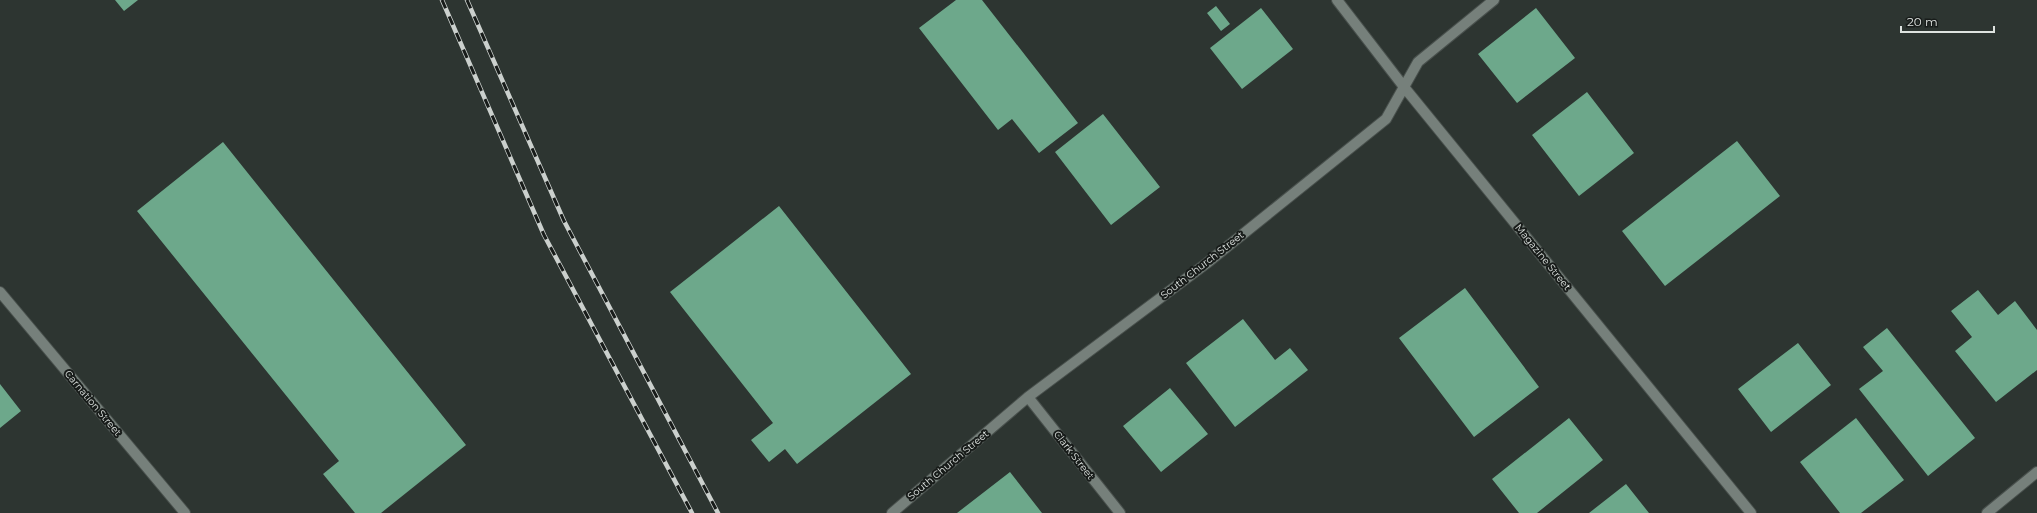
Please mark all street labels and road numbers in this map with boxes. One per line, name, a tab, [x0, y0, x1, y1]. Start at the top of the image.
street label: Magazine Street	[1512, 221, 1574, 293]
street label: South Church Street	[1158, 228, 1246, 302]
street label: Carnation Street	[62, 367, 124, 439]
street label: South Church Street	[905, 427, 991, 503]
street label: Clark Street	[1051, 428, 1097, 482]

